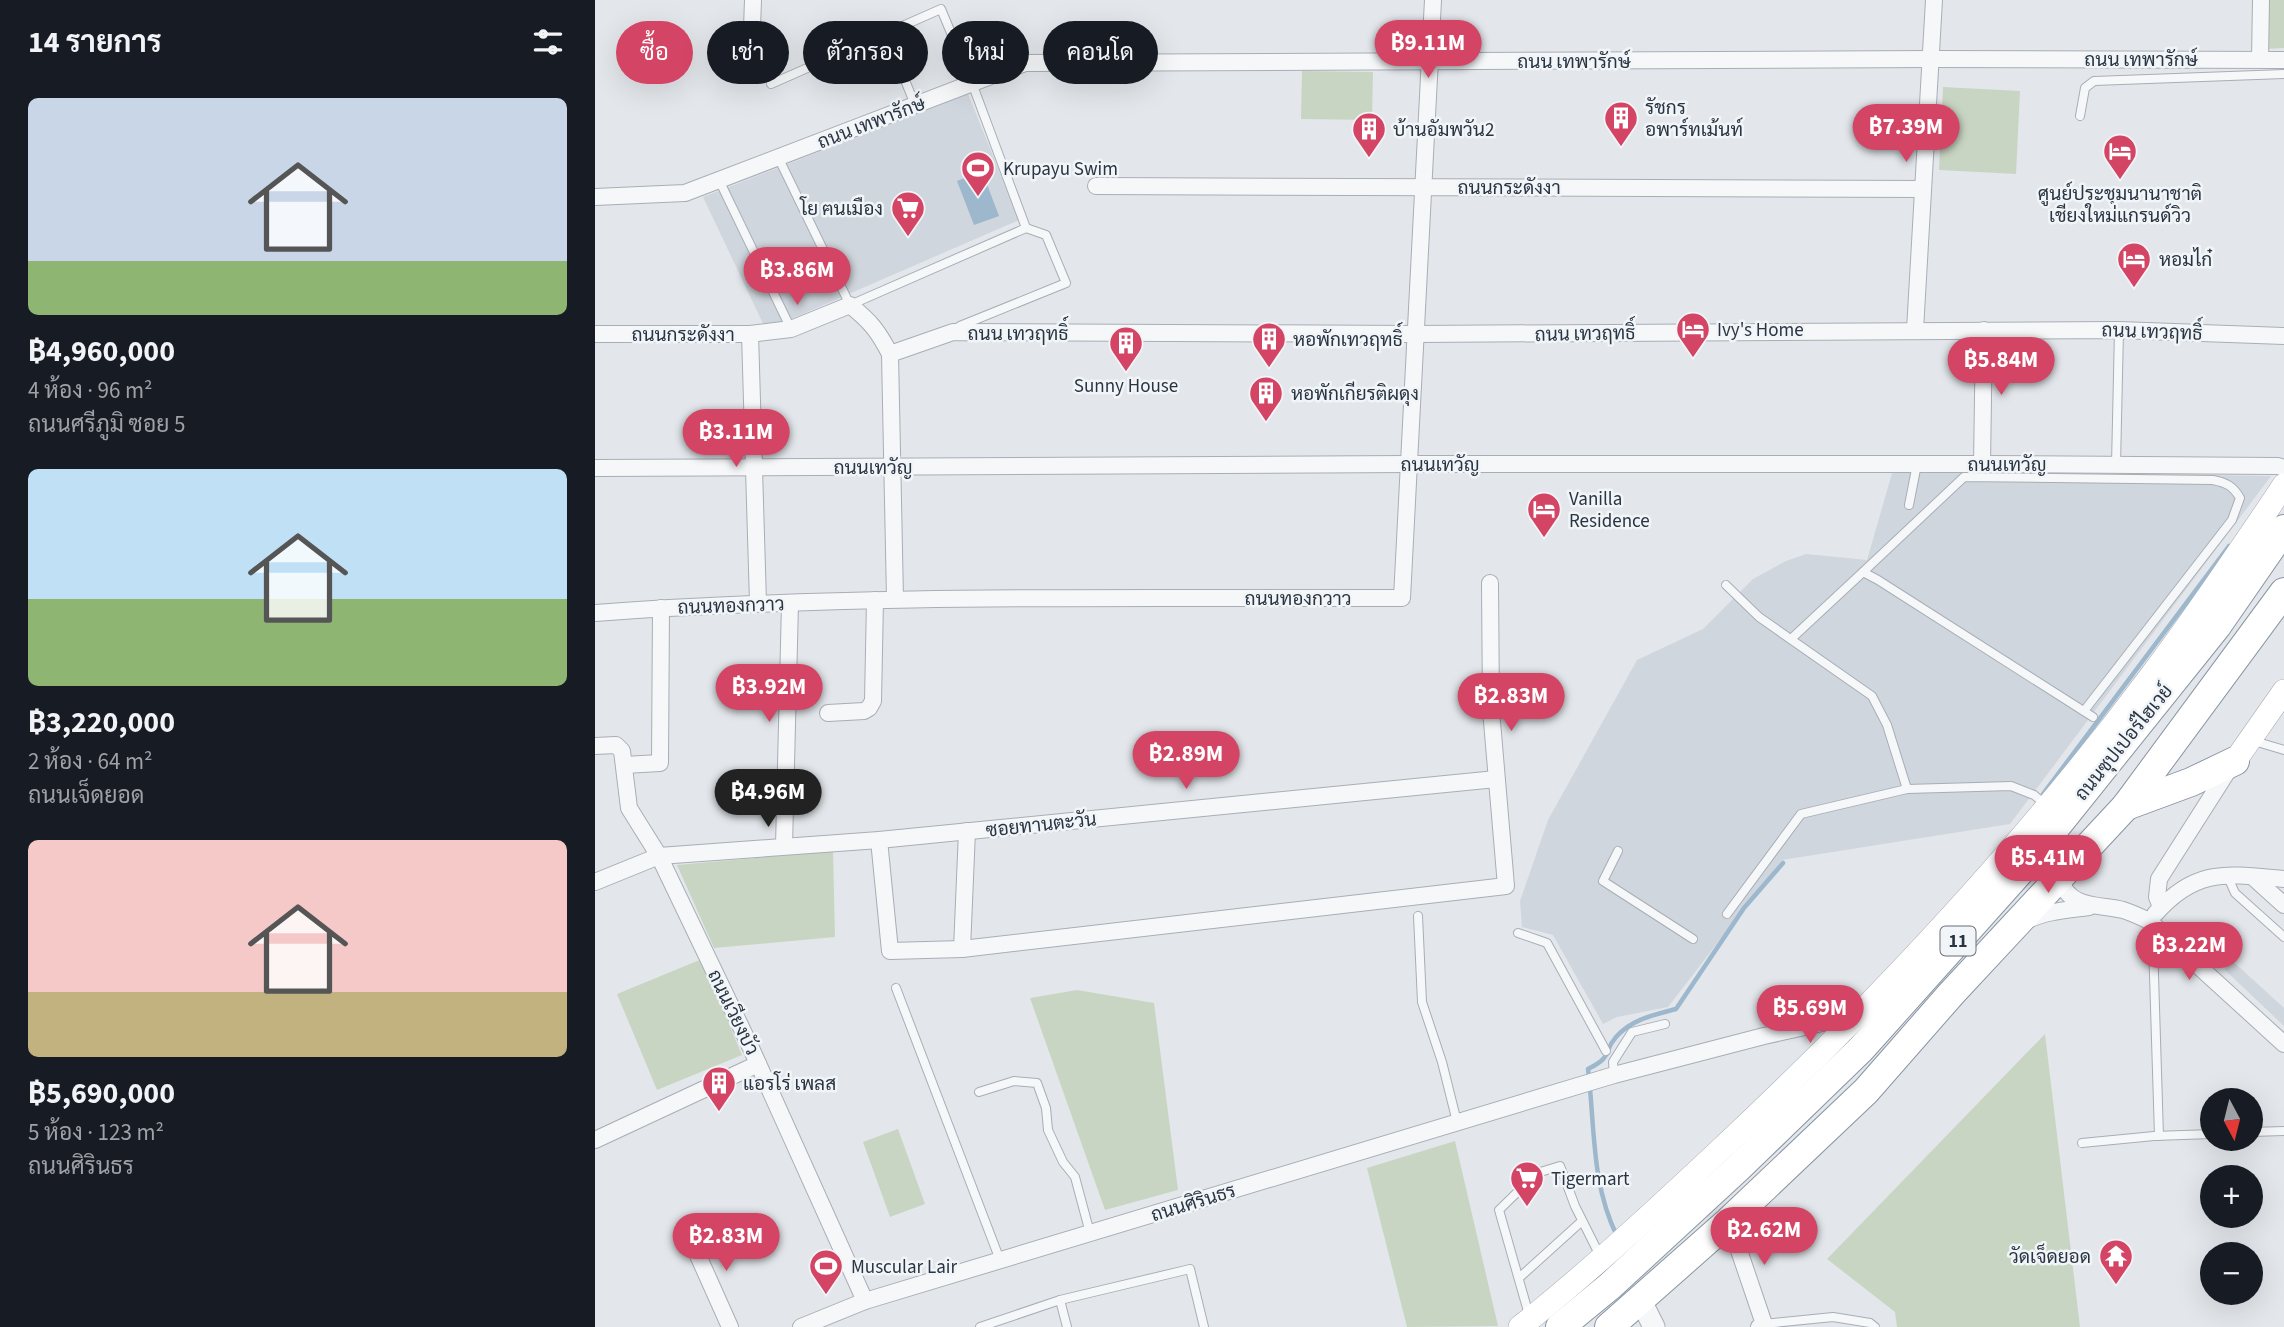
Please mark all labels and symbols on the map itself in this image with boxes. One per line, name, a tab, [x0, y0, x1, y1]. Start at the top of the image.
pin: ฿9.11M	[1371, 20, 1485, 80]
street label: ถนน เทพารักษ์	[2084, 47, 2199, 74]
street label: ถนน เทพารักษ์	[1517, 49, 1632, 76]
street label: ถนน เทพารักษ์	[814, 90, 930, 156]
place label: รัชกร อพาร์ทเม้นท์	[1645, 95, 1743, 144]
building icon: รัชกร อพาร์ทเม้นท์	[1602, 99, 1640, 148]
pin: ฿7.39M	[1849, 104, 1963, 164]
building icon: บ้านอัมพวัน2	[1350, 110, 1388, 159]
place label: บ้านอัมพวัน2	[1393, 117, 1494, 144]
hotel icon: ศูนย์ประชุมนานาชาติ เชียงใหม่แกรนด์วิว	[2101, 132, 2139, 181]
sports icon: Krupayu Swim	[959, 149, 997, 198]
place label: Krupayu Swim	[1003, 156, 1118, 183]
street label: ถนนกระดังงา	[1457, 175, 1561, 202]
place label: ศูนย์ประชุมนานาชาติ เชียงใหม่แกรนด์วิว	[2038, 181, 2202, 230]
supermarket icon: โย ฅนเมือง	[889, 189, 927, 238]
place label: โย ฅนเมือง	[799, 196, 883, 223]
hotel icon: หอมไก๋	[2115, 240, 2153, 289]
pin: ฿3.86M	[740, 247, 854, 307]
place label: หอมไก๋	[2159, 247, 2213, 274]
hotel icon: Ivy's Home	[1674, 310, 1712, 359]
street label: ถนน เทวฤทธิ์	[2101, 311, 2203, 348]
street label: ถนน เทวฤทธิ์	[1534, 314, 1636, 349]
street label: ถนน เทวฤทธิ์	[968, 315, 1068, 348]
place label: Ivy's Home	[1717, 317, 1804, 344]
building icon: หอพักเทวฤทธิ์	[1250, 320, 1288, 369]
place label: หอพักเทวฤทธิ์	[1293, 321, 1403, 354]
street label: ถนนกระดังงา	[631, 322, 735, 349]
building icon: Sunny House	[1107, 324, 1145, 373]
pin: ฿5.84M	[1944, 338, 2058, 397]
place label: Sunny House	[1074, 373, 1178, 400]
building icon: หอพักเกียรติผดุง	[1247, 374, 1285, 423]
place label: หอพักเกียรติผดุง	[1291, 381, 1419, 408]
pin: ฿3.11M	[679, 410, 793, 469]
street label: ถนนเทวัญ	[1400, 452, 1480, 479]
street label: ถนนเทวัญ	[1967, 452, 2047, 479]
street label: ถนนเทวัญ	[833, 455, 913, 482]
place label: Vanilla Residence	[1569, 486, 1650, 535]
hotel icon: Vanilla Residence	[1525, 490, 1563, 539]
street label: ถนนทองกวาว	[1244, 586, 1352, 613]
street label: ถนนทองกวาว	[677, 591, 785, 622]
pin: ฿3.92M	[712, 664, 826, 724]
pin: ฿2.83M	[1454, 674, 1568, 733]
street label: ถนนซุปเปอร์ไฮเวย์	[2069, 679, 2180, 807]
pin: ฿2.89M	[1129, 732, 1243, 791]
pin: ฿4.96M	[711, 770, 825, 829]
street label: ซอยทานตะวัน	[985, 806, 1098, 845]
pin: ฿5.41M	[1991, 836, 2105, 895]
pin: ฿3.22M	[2132, 922, 2246, 982]
road number: 11	[1941, 926, 1975, 956]
street label: ถนนเวียงบัว	[700, 965, 765, 1060]
pin: ฿5.69M	[1753, 986, 1867, 1045]
building icon: แอรโร่ เพลส	[700, 1064, 738, 1113]
place label: แอรโร่ เพลส	[743, 1071, 836, 1098]
north arrow	[2200, 1088, 2263, 1152]
supermarket icon: Tigermart	[1508, 1159, 1546, 1208]
place label: Tigermart	[1551, 1166, 1630, 1193]
street label: ถนนศิรินธร	[1148, 1178, 1239, 1229]
pin: ฿2.62M	[1707, 1208, 1821, 1267]
pin: ฿2.83M	[669, 1214, 783, 1273]
temple icon: วัดเจ็ดยอด	[2097, 1237, 2135, 1286]
place label: วัดเจ็ดยอด	[2009, 1243, 2091, 1271]
sports icon: Muscular Lair	[807, 1247, 845, 1296]
place label: Muscular Lair	[851, 1254, 957, 1281]

